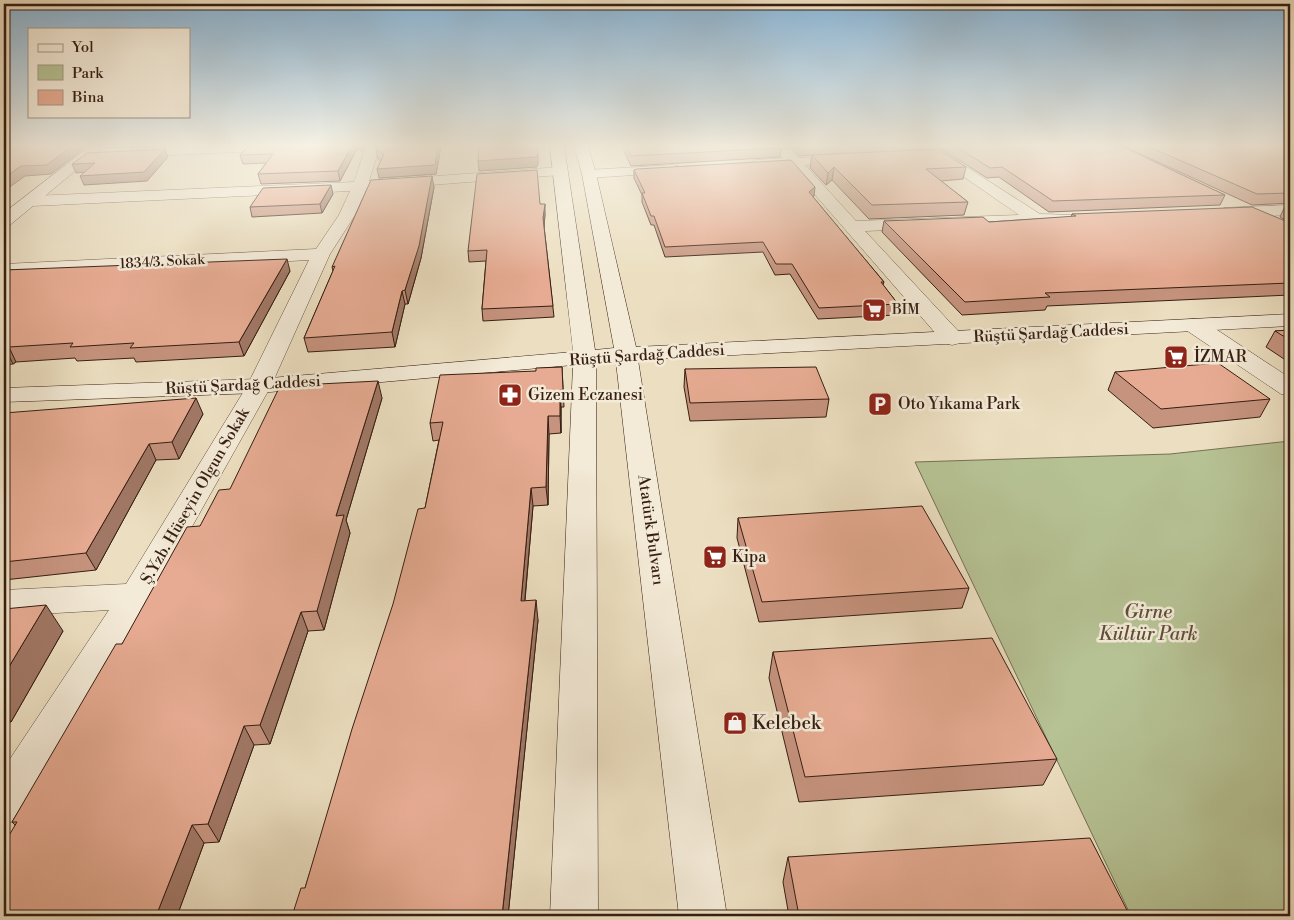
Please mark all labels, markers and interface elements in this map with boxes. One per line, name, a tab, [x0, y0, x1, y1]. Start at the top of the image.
legend	[28, 28, 190, 118]
text: Yol	[71, 38, 94, 57]
text: Park	[72, 64, 104, 83]
text: Bina	[71, 88, 104, 107]
street label: 1834/3. Sokak	[119, 251, 206, 273]
supermarket icon: BİM	[861, 297, 887, 323]
place label: BİM	[891, 299, 920, 319]
street label: Rüştü Şardağ Caddesi	[973, 319, 1129, 347]
street label: Rüştü Şardağ Caddesi	[569, 340, 725, 370]
supermarket icon: İZMAR	[1163, 344, 1189, 370]
place label: İZMAR	[1194, 345, 1248, 367]
street label: Rüştü Şardağ Caddesi	[165, 371, 321, 399]
pharmacy icon: Gizem Eczanesi	[497, 382, 523, 408]
place label: Gizem Eczanesi	[528, 385, 643, 405]
parking icon: Oto Yıkama Park	[867, 391, 893, 417]
place label: Oto Yıkama Park	[898, 394, 1021, 414]
street label: Ş.Yzb. Hüseyin Olgun Sokak	[136, 403, 255, 588]
street label: Atatürk Bulvarı	[633, 472, 669, 587]
supermarket icon: Kipa	[702, 544, 728, 570]
place label: Kipa	[732, 547, 767, 567]
park label: Girne Kültür Park	[1098, 600, 1198, 646]
shop icon: Kelebek	[722, 710, 748, 736]
place label: Kelebek	[752, 711, 822, 735]

